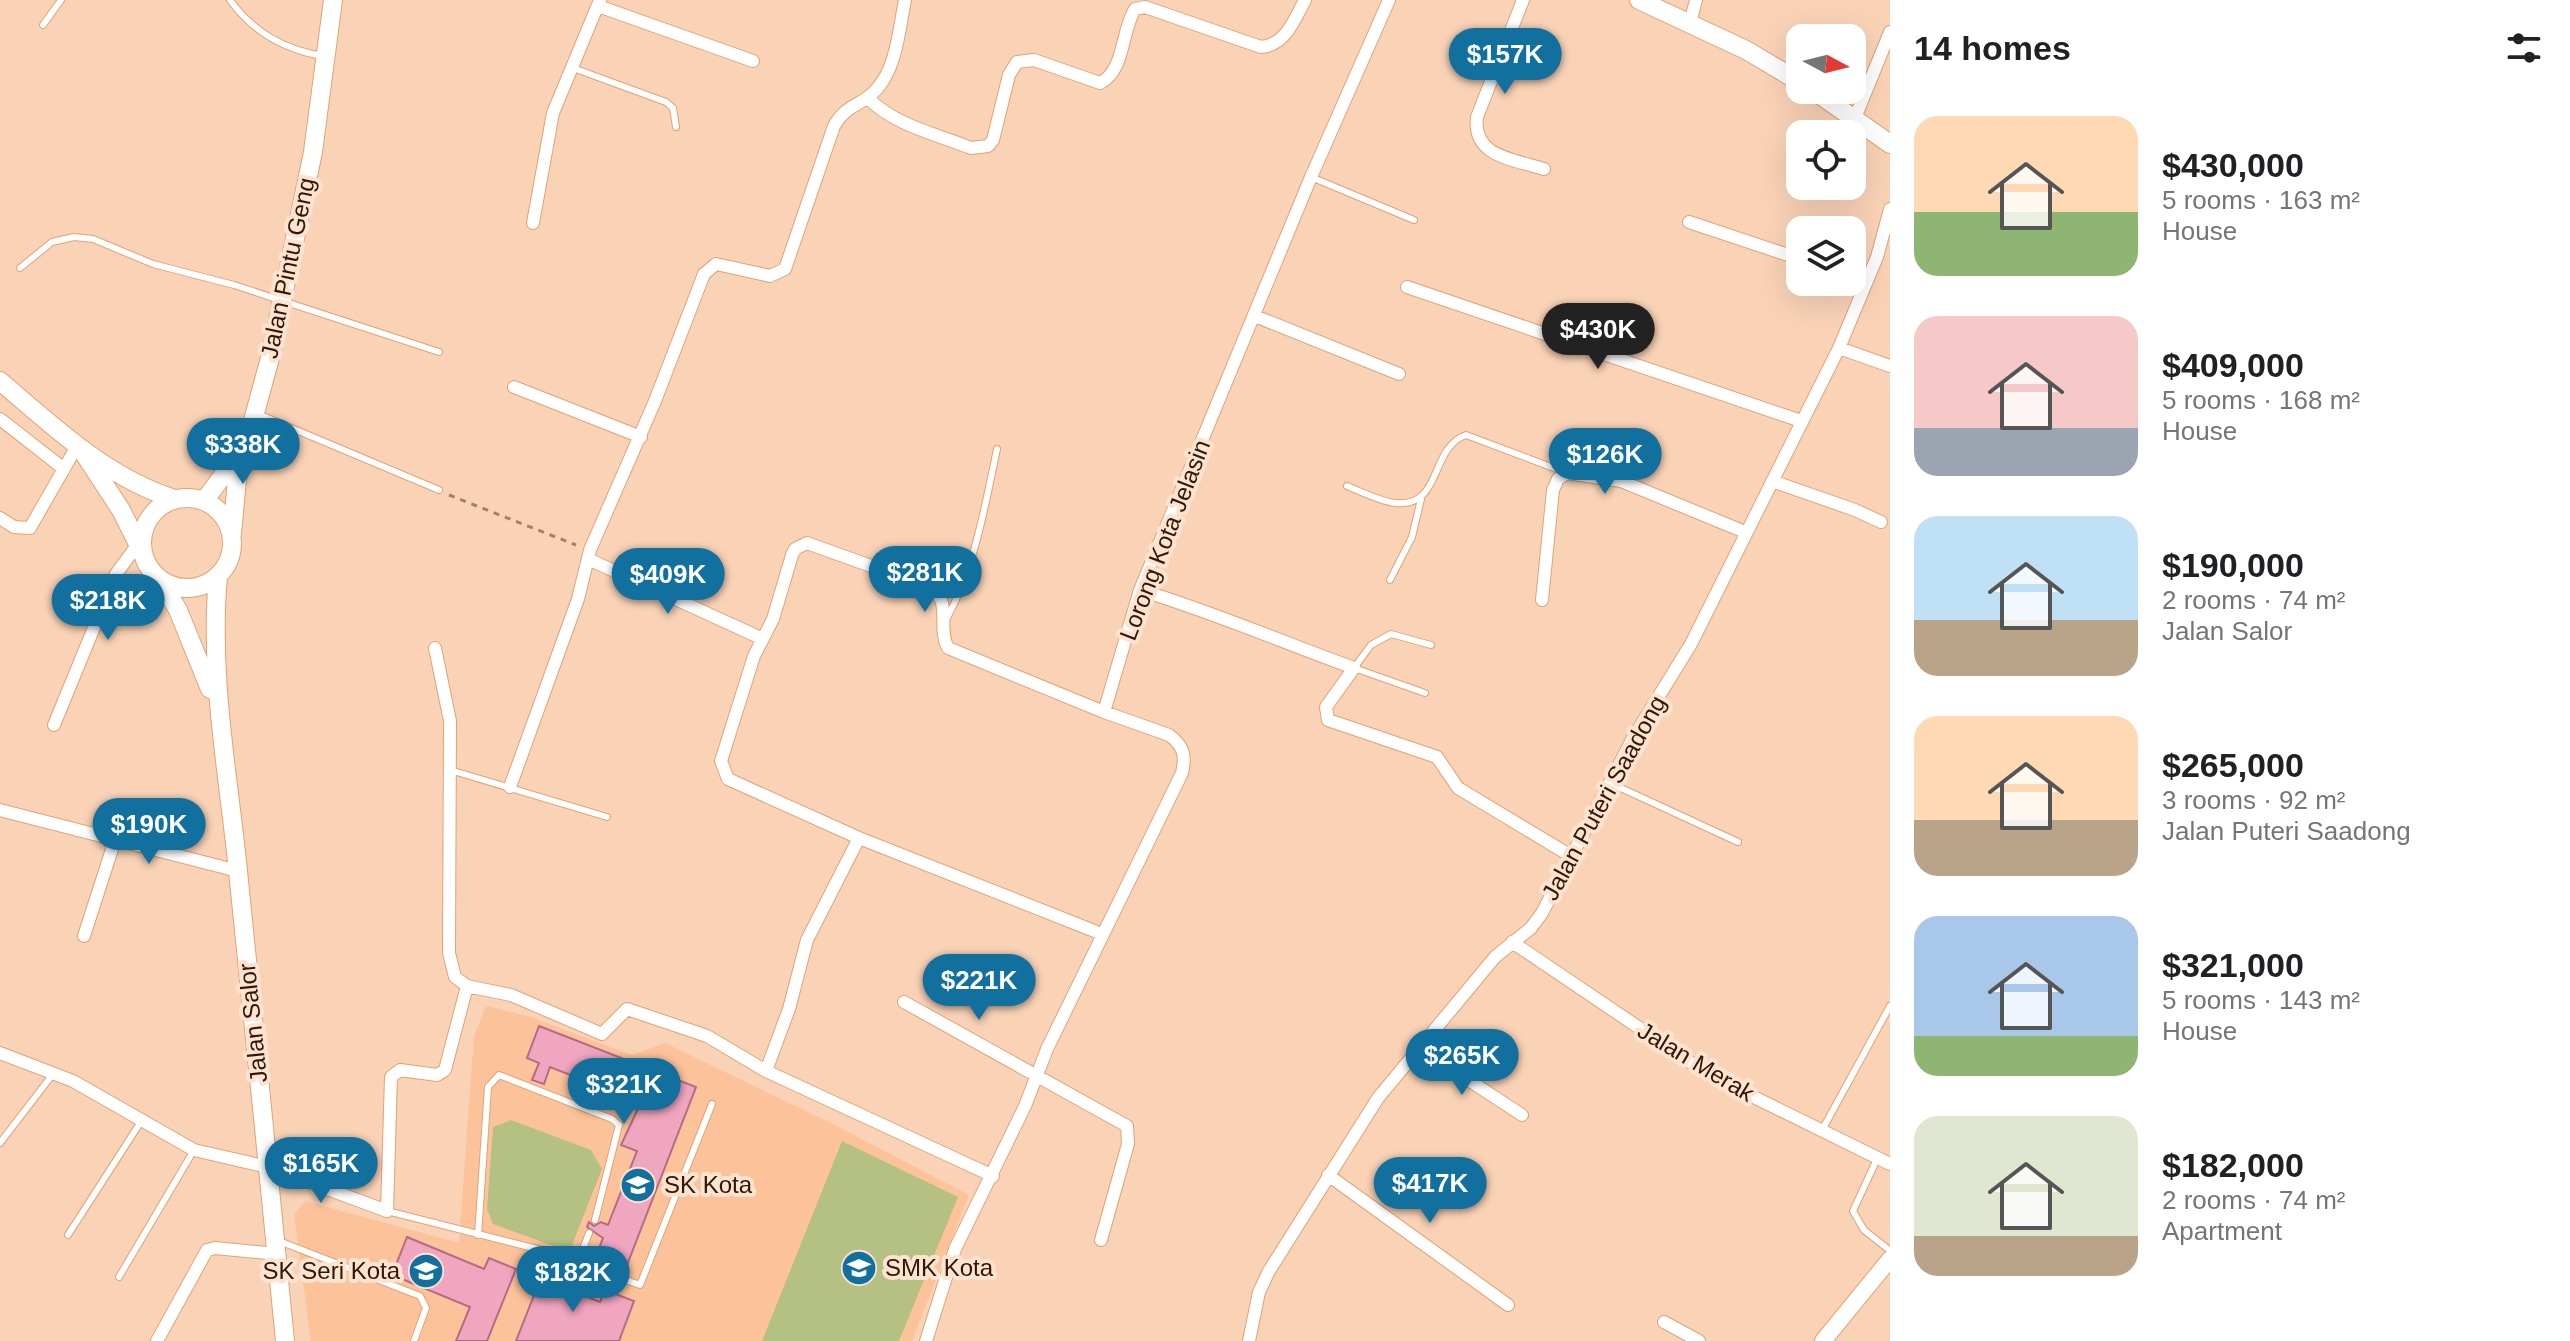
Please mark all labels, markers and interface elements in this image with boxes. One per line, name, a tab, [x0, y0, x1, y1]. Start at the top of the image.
north arrow	[1786, 24, 1866, 104]
map controls	[1786, 24, 1866, 296]
icon: filters	[2502, 26, 2546, 70]
pin: $157K	[1449, 28, 1561, 96]
text: 14 homes	[1914, 29, 2071, 67]
text: $157K	[1467, 39, 1543, 69]
button: locate	[1786, 120, 1866, 200]
text: $430,000	[2162, 146, 2304, 184]
icon: home	[1978, 148, 2074, 244]
street label: Jalan Pintu Geng	[255, 175, 320, 361]
text: 5 rooms · 163 m²	[2162, 185, 2360, 215]
button: layers	[1786, 216, 1866, 296]
text: House	[2162, 216, 2237, 246]
pin: $430K	[1542, 303, 1654, 371]
text: $430K	[1560, 314, 1636, 344]
text: $409,000	[2162, 346, 2304, 384]
icon: home	[1978, 348, 2074, 444]
text: 5 rooms · 168 m²	[2162, 385, 2360, 415]
text: House	[2162, 416, 2237, 446]
pin: $338K	[187, 418, 299, 486]
pin: $126K	[1549, 428, 1661, 496]
text: $338K	[205, 429, 281, 459]
street label: Lorong Kota Jelasin	[1114, 436, 1215, 644]
text: $126K	[1567, 439, 1643, 469]
pin: $281K	[869, 546, 981, 614]
text: $190,000	[2162, 546, 2304, 584]
pin: $409K	[612, 548, 724, 616]
icon: home	[1978, 548, 2074, 644]
text: $281K	[887, 557, 963, 587]
text: $409K	[630, 559, 706, 589]
pin: $218K	[52, 574, 164, 642]
text: $218K	[70, 585, 146, 615]
text: 2 rooms · 74 m²	[2162, 585, 2346, 615]
text: Jalan Salor	[2162, 616, 2292, 646]
street label: Jalan Puteri Saadong	[1536, 691, 1671, 905]
text: $265,000	[2162, 746, 2304, 784]
icon: home	[1978, 748, 2074, 844]
text: 3 rooms · 92 m²	[2162, 785, 2346, 815]
pin: $190K	[93, 798, 205, 866]
text: $190K	[111, 809, 187, 839]
text: Jalan Puteri Saadong	[2162, 816, 2411, 846]
text: $321,000	[2162, 946, 2304, 984]
icon: home	[1978, 948, 2074, 1044]
pin: $221K	[923, 954, 1035, 1022]
street label: Jalan Salor	[233, 962, 272, 1084]
text: $221K	[941, 965, 1017, 995]
text: 5 rooms · 143 m²	[2162, 985, 2360, 1015]
street label: Jalan Merak	[1633, 1016, 1760, 1107]
text: House	[2162, 1016, 2237, 1046]
pin: $265K	[1406, 1029, 1518, 1097]
text: $265K	[1424, 1040, 1500, 1070]
pin: $321K	[568, 1058, 680, 1126]
text: $321K	[586, 1069, 662, 1099]
pin: $165K	[265, 1137, 377, 1205]
text: $182,000	[2162, 1146, 2304, 1184]
text: $165K	[283, 1148, 359, 1178]
icon: home	[1978, 1148, 2074, 1244]
pin: $417K	[1374, 1157, 1486, 1225]
school or university icon: SK Kota	[619, 1166, 657, 1204]
text: $417K	[1392, 1168, 1468, 1198]
place label: SK Kota	[664, 1171, 753, 1198]
text: 2 rooms · 74 m²	[2162, 1185, 2346, 1215]
text: Apartment	[2162, 1216, 2282, 1246]
pin: $182K	[517, 1246, 629, 1314]
school or university icon: SMK Kota	[840, 1249, 878, 1287]
school or university icon: SK Seri Kota	[407, 1252, 445, 1290]
place label: SMK Kota	[885, 1254, 994, 1281]
place label: SK Seri Kota	[263, 1257, 401, 1284]
text: $182K	[535, 1257, 611, 1287]

